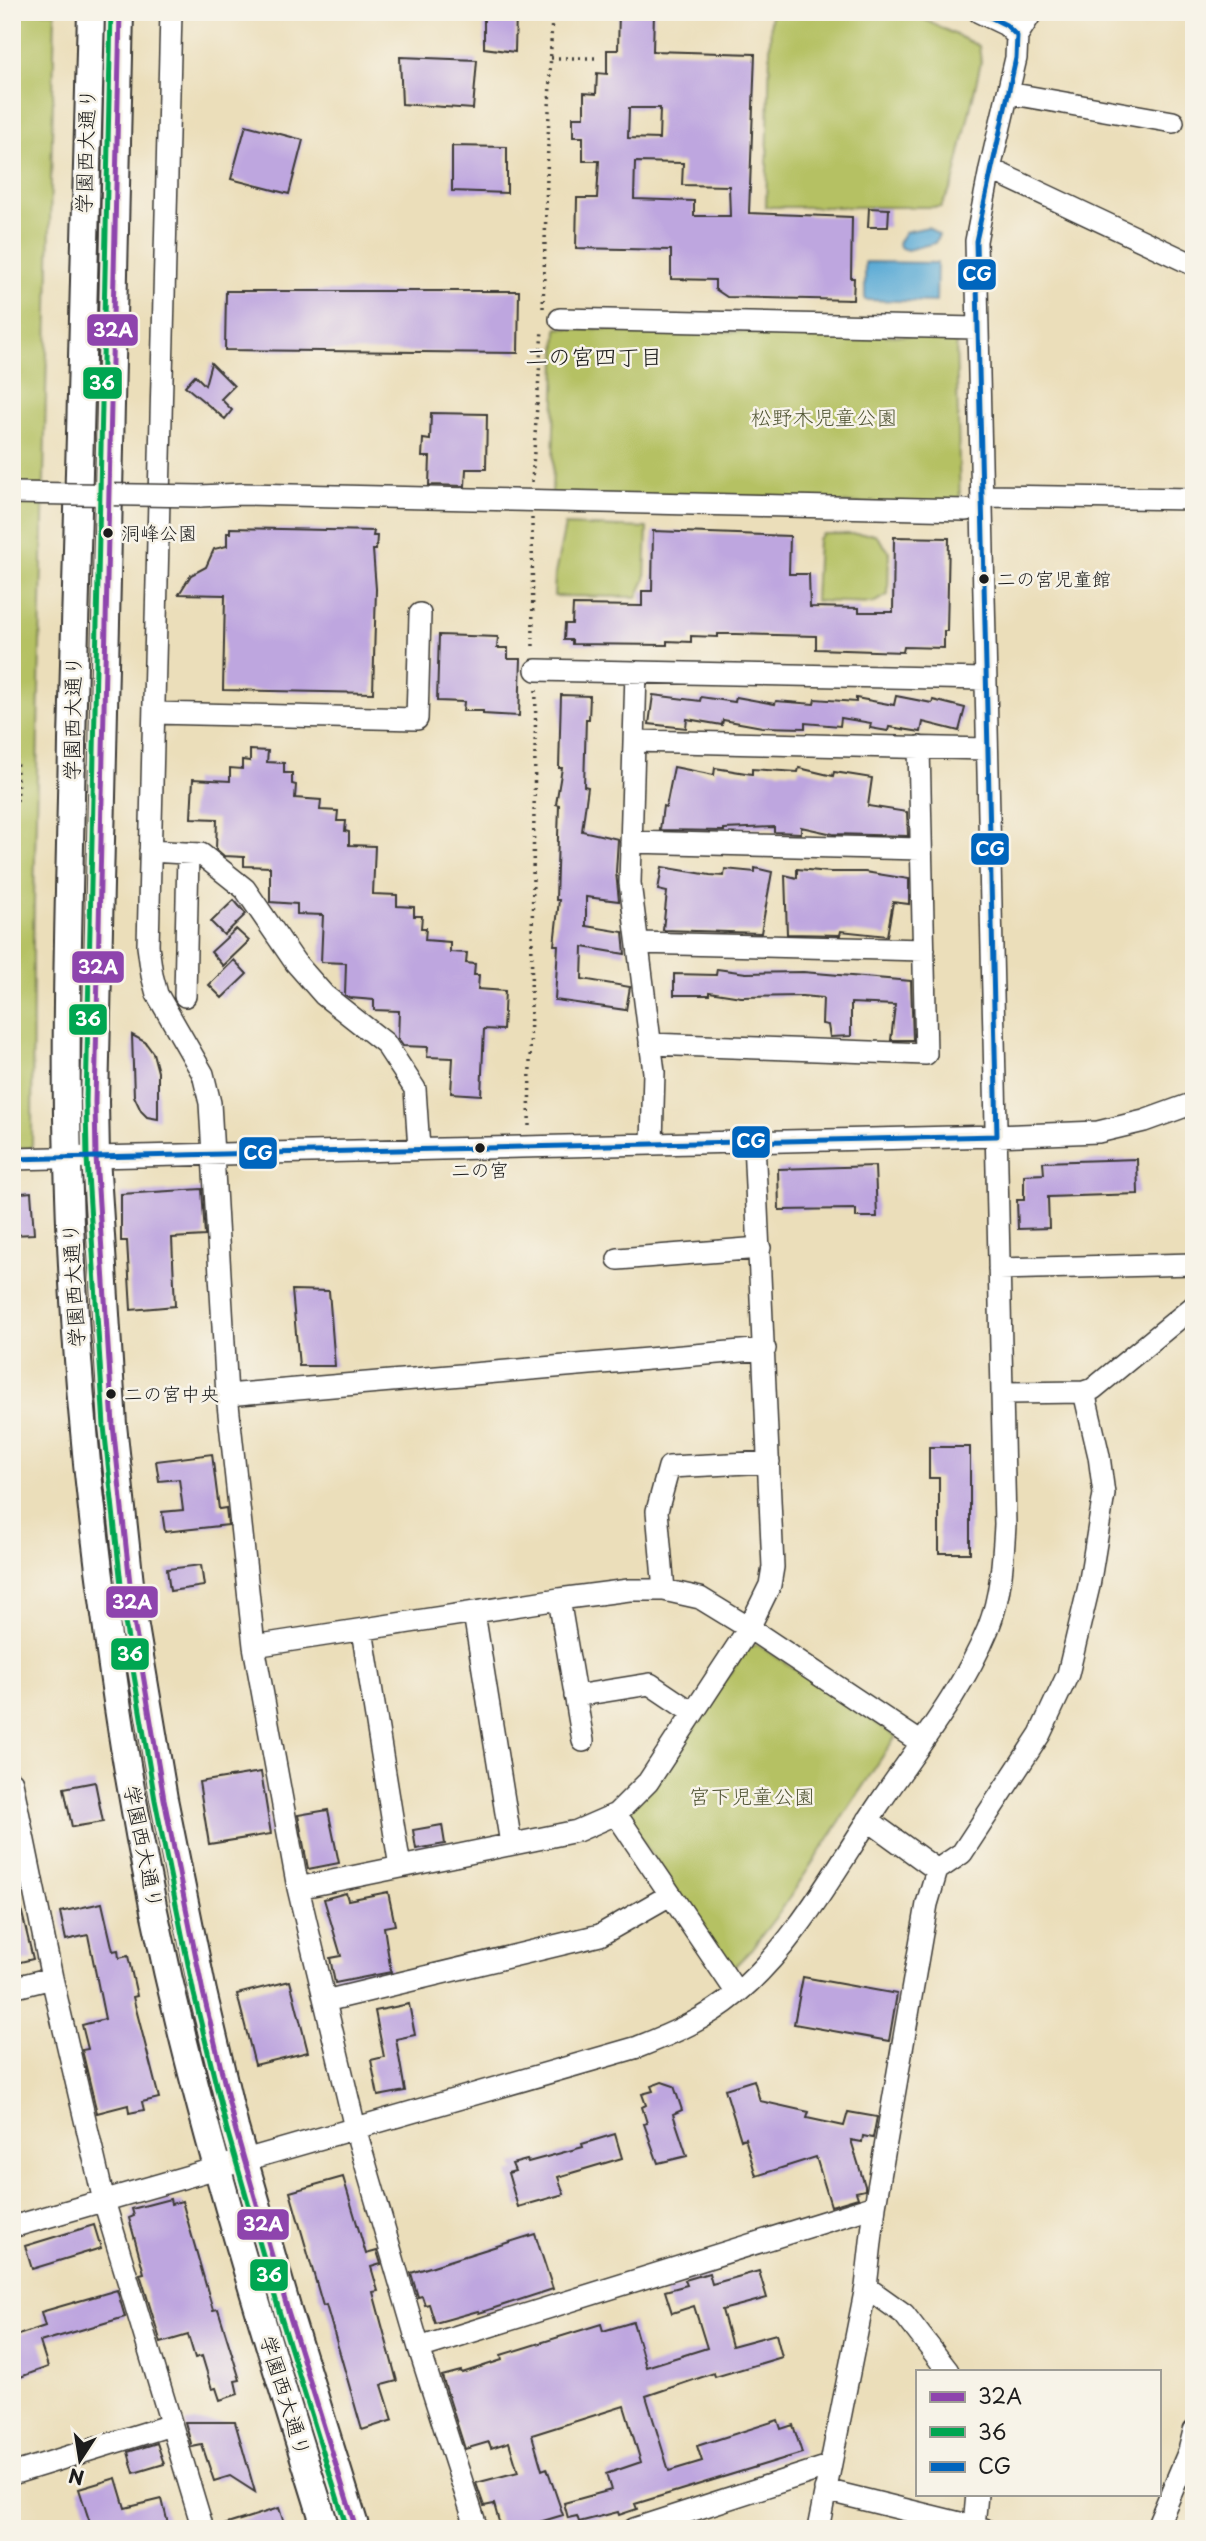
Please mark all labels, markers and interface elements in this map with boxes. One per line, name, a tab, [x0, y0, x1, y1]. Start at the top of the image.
street label: 学園西大通り	[66, 87, 102, 214]
line badge: CG	[957, 258, 997, 291]
text: CG	[962, 259, 992, 287]
line badge: 32A	[86, 313, 139, 347]
text: 32A	[93, 315, 133, 343]
district label: 二の宮四丁目	[525, 338, 663, 373]
line badge: 36	[82, 366, 123, 400]
text: 36	[89, 368, 115, 396]
park label: 松野木児童公園	[751, 400, 898, 432]
place label: 洞峰公園	[121, 518, 197, 546]
marker: 洞峰公園	[101, 526, 115, 540]
place label: 二の宮児童館	[997, 564, 1111, 592]
marker: 二の宮児童館	[977, 572, 991, 586]
street label: 学園西大通り	[54, 655, 88, 781]
line badge: CG	[970, 832, 1010, 866]
text: CG	[975, 834, 1005, 862]
line badge: 32A	[71, 950, 125, 984]
text: 32A	[78, 952, 118, 980]
line badge: 36	[68, 1003, 108, 1036]
text: 36	[75, 1004, 101, 1032]
line badge: CG	[731, 1125, 771, 1159]
text: CG	[736, 1126, 766, 1154]
line badge: CG	[238, 1136, 278, 1170]
text: CG	[243, 1138, 273, 1166]
marker: 二の宮	[473, 1141, 487, 1155]
place label: 二の宮	[451, 1155, 509, 1183]
street label: 学園西大通り	[53, 1221, 91, 1349]
place label: 二の宮中央	[124, 1379, 219, 1407]
marker: 二の宮中央	[104, 1387, 118, 1401]
line badge: 32A	[105, 1585, 159, 1619]
text: 32A	[112, 1587, 152, 1615]
line badge: 36	[110, 1637, 150, 1671]
text: 36	[117, 1639, 143, 1667]
park label: 宮下児童公園	[689, 1779, 815, 1811]
street label: 学園西大通り	[117, 1782, 173, 1912]
line badge: 32A	[236, 2208, 290, 2241]
text: 32A	[243, 2209, 283, 2237]
line badge: 36	[249, 2258, 289, 2292]
text: 36	[256, 2260, 282, 2288]
street label: 学園西大通り	[253, 2330, 321, 2460]
legend	[916, 2370, 1160, 2496]
text: 32A	[978, 2379, 1022, 2411]
text: 36	[978, 2415, 1007, 2447]
north arrow	[46, 2426, 116, 2496]
text: CG	[978, 2449, 1011, 2481]
text: N	[66, 2462, 87, 2493]

